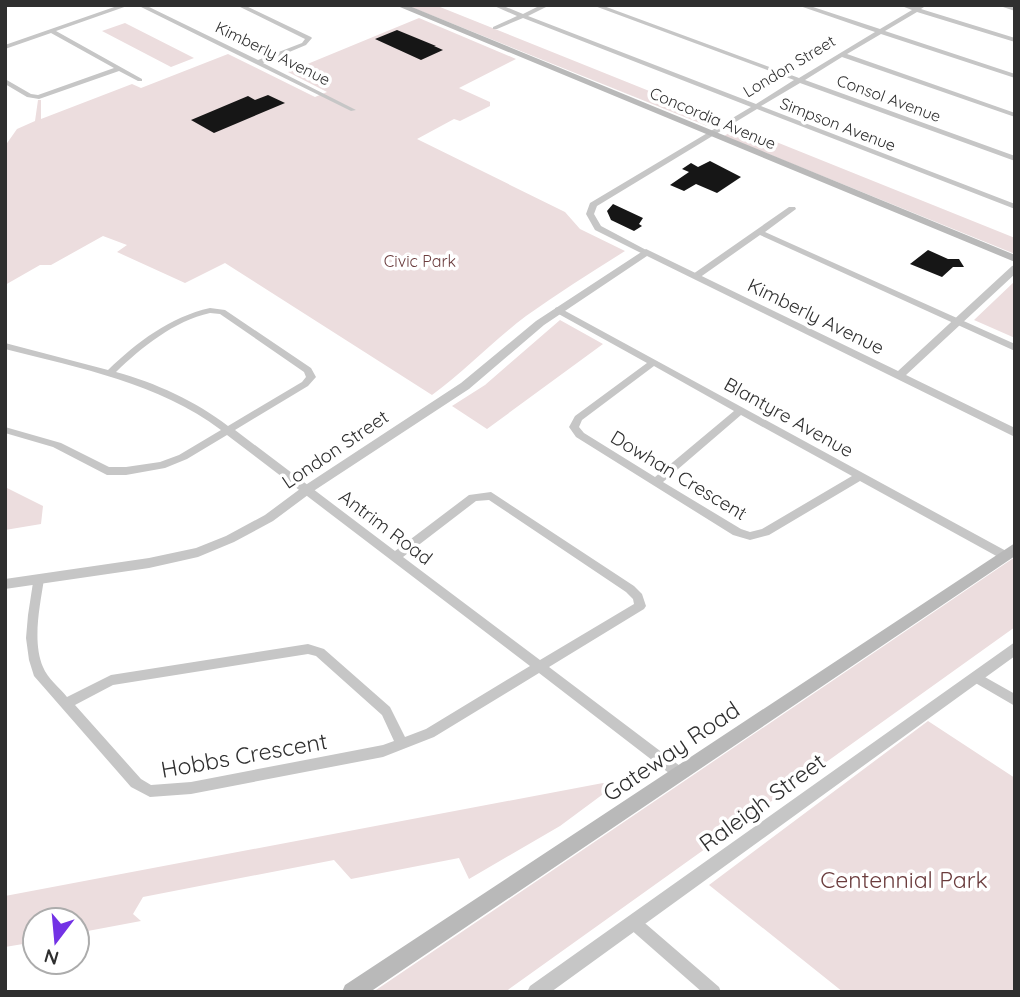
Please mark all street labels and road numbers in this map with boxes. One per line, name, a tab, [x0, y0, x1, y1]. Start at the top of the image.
street label: Kimberly Avenue	[212, 17, 334, 89]
street label: London Street	[739, 31, 839, 101]
street label: Consol Avenue	[834, 70, 944, 126]
street label: Concordia Avenue	[647, 82, 779, 154]
street label: Simpson Avenue	[777, 93, 899, 155]
street label: Kimberly Avenue	[744, 273, 888, 359]
street label: Blantyre Avenue	[720, 372, 858, 462]
street label: London Street	[277, 404, 393, 494]
street label: Dowhan Crescent	[606, 425, 752, 525]
street label: Antrim Road	[335, 484, 437, 570]
street label: Gateway Road	[597, 695, 745, 807]
street label: Hobbs Crescent	[158, 726, 330, 784]
street label: Raleigh Street	[693, 746, 831, 858]

